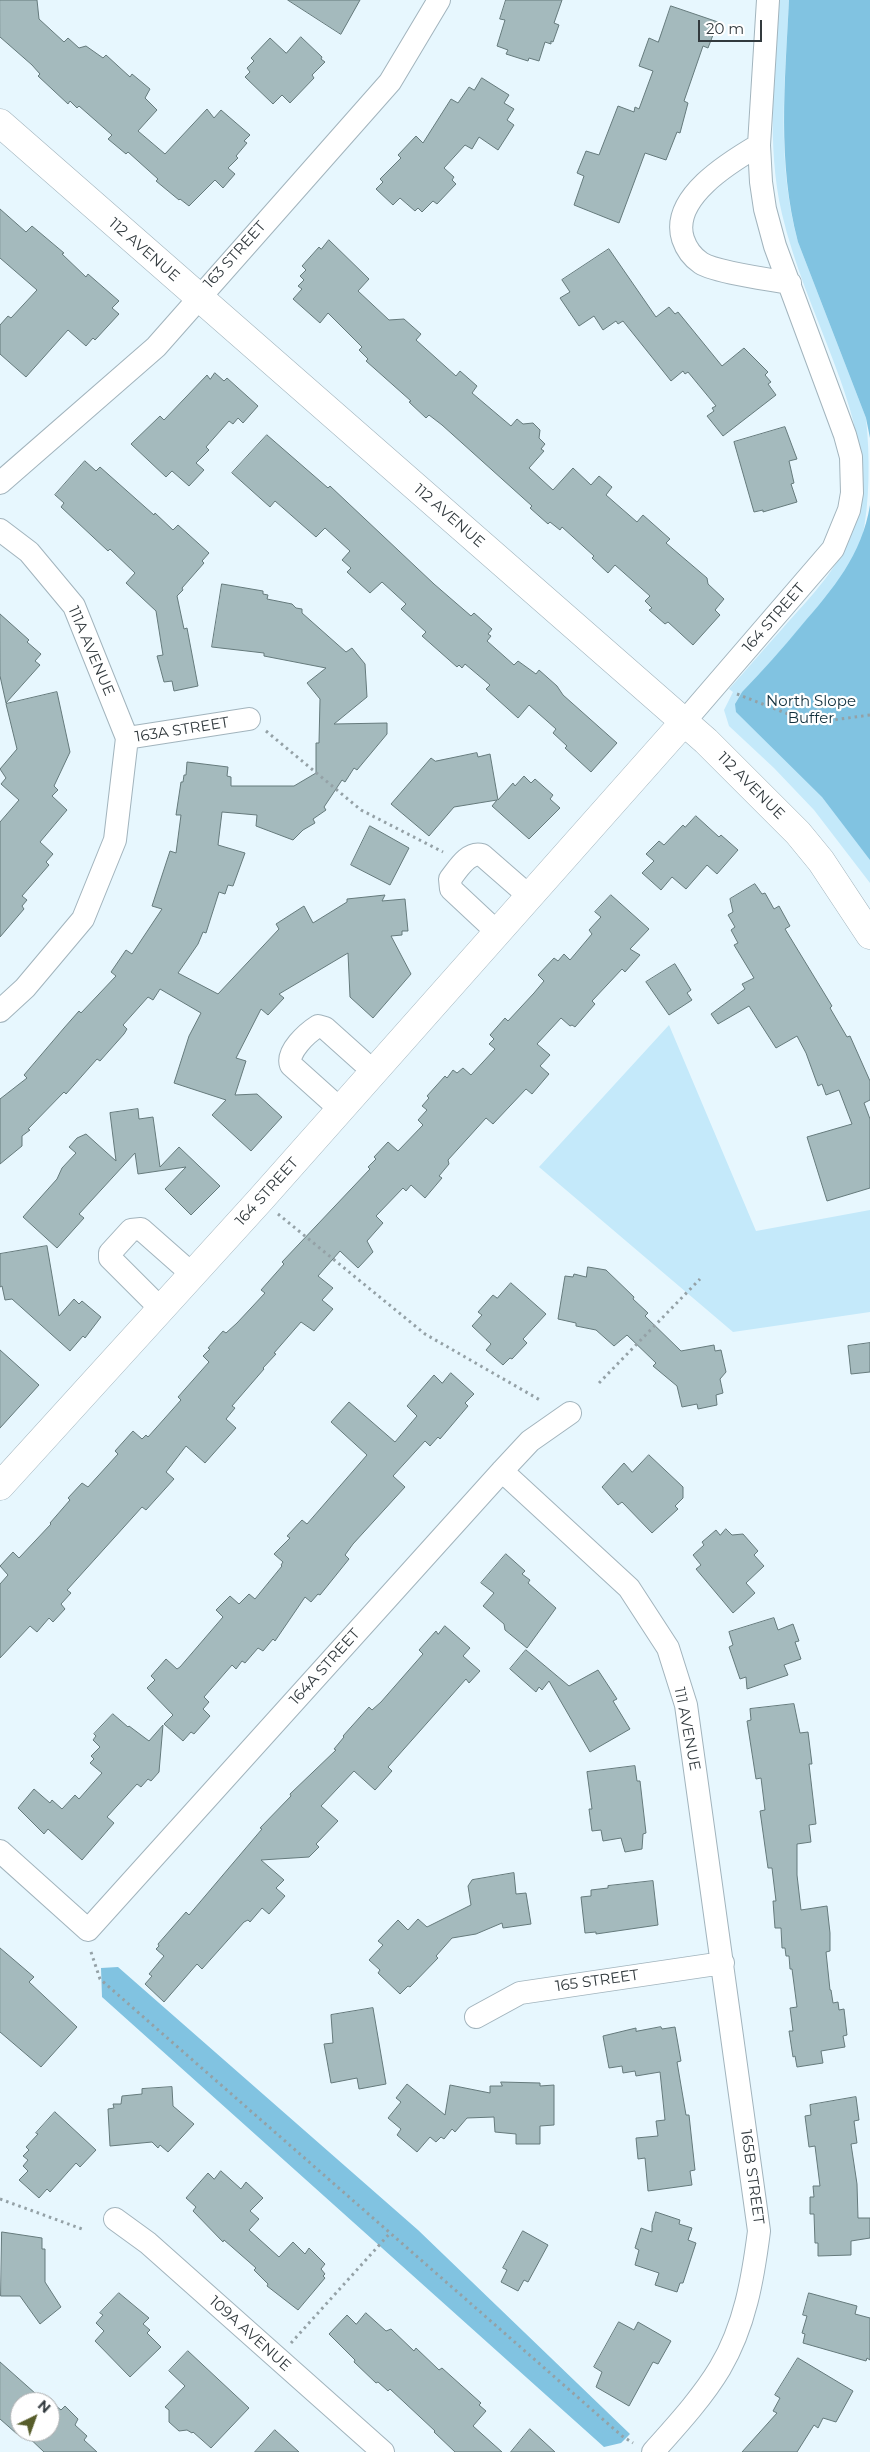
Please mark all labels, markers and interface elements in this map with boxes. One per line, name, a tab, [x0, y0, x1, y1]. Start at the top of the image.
scale bar	[700, 10, 764, 42]
text: 20 m	[706, 19, 744, 38]
street label: 112 AVENUE	[105, 214, 183, 286]
street label: 163 STREET	[200, 218, 270, 292]
street label: 112 AVENUE	[410, 480, 488, 552]
street label: 164 STREET	[739, 580, 809, 656]
street label: 111A AVENUE	[64, 604, 118, 698]
park label: North Slope Buffer	[766, 693, 856, 728]
street label: 163A STREET	[134, 714, 230, 746]
street label: 112 AVENUE	[714, 749, 788, 823]
street label: 164 STREET	[232, 1154, 302, 1230]
street label: 164A STREET	[286, 1625, 364, 1709]
street label: 111 AVENUE	[670, 1686, 704, 1772]
street label: 165 STREET	[554, 1966, 640, 1996]
street label: 165B STREET	[736, 2128, 768, 2226]
street label: 109A AVENUE	[205, 2293, 295, 2375]
north arrow	[10, 2392, 60, 2442]
text: N	[34, 2396, 55, 2417]

